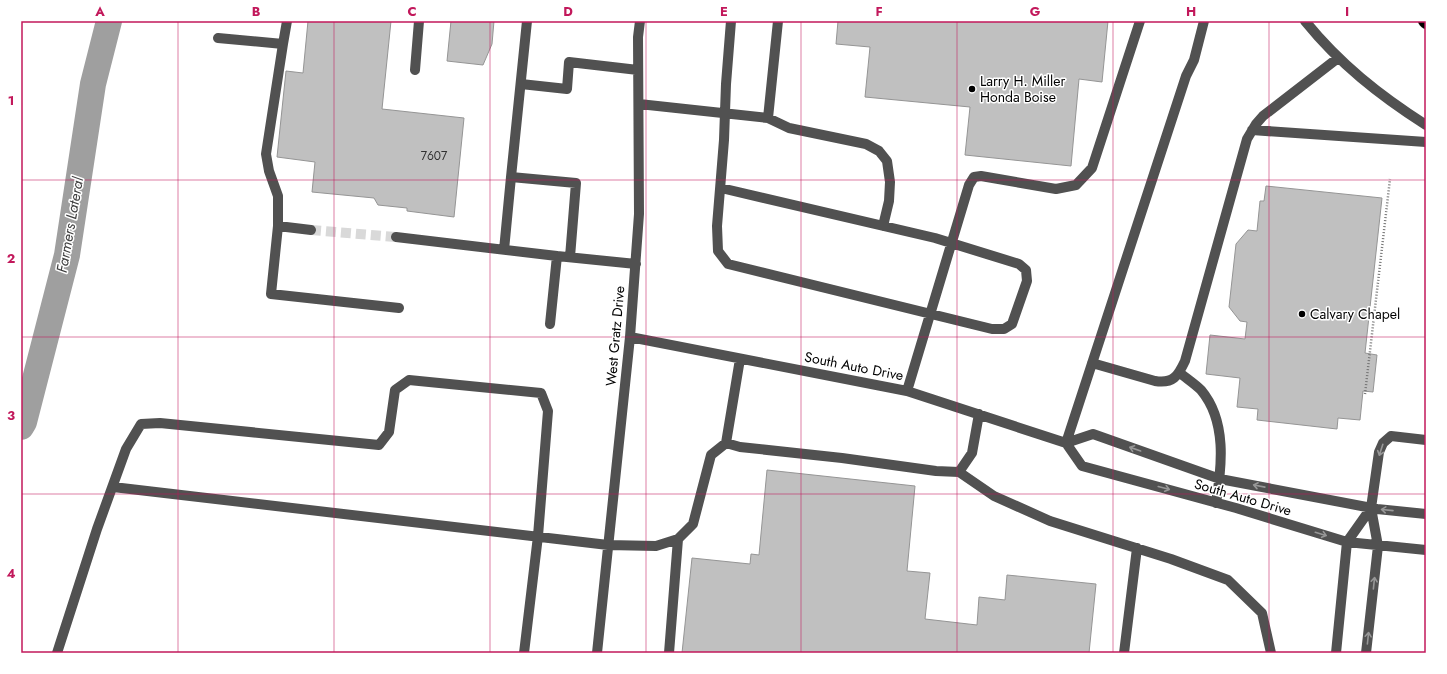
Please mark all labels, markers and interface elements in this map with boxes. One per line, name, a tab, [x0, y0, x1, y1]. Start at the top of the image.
text: A	[94, 2, 105, 21]
text: B	[252, 2, 261, 21]
text: C	[407, 2, 417, 21]
text: D	[563, 2, 573, 21]
text: E	[720, 2, 728, 21]
text: F	[875, 2, 883, 21]
text: G	[1030, 2, 1041, 21]
text: H	[1186, 2, 1196, 21]
text: I	[1345, 2, 1349, 21]
place label: Larry H. Miller Honda Boise	[980, 71, 1065, 107]
marker: Larry H. Miller Honda Boise	[967, 84, 977, 94]
text: 1	[8, 91, 14, 110]
house number: 7607	[421, 147, 448, 165]
water label: Farmers Lateral	[51, 175, 89, 275]
text: 2	[7, 249, 15, 268]
street label: West Gratz Drive	[601, 285, 629, 387]
place label: Calvary Chapel	[1310, 304, 1400, 324]
marker: Calvary Chapel	[1297, 309, 1307, 319]
street label: South Auto Drive	[803, 347, 905, 385]
text: 3	[7, 406, 15, 425]
one-way arrow	[1377, 443, 1384, 456]
one-way arrow	[1129, 445, 1142, 452]
street label: South Auto Drive	[1192, 474, 1294, 520]
one-way arrow	[1253, 482, 1266, 490]
one-way arrow	[1157, 485, 1170, 493]
one-way arrow	[1381, 506, 1394, 514]
one-way arrow	[1314, 531, 1327, 538]
text: 4	[6, 564, 16, 583]
one-way arrow	[1370, 577, 1378, 590]
one-way arrow	[1364, 631, 1372, 644]

